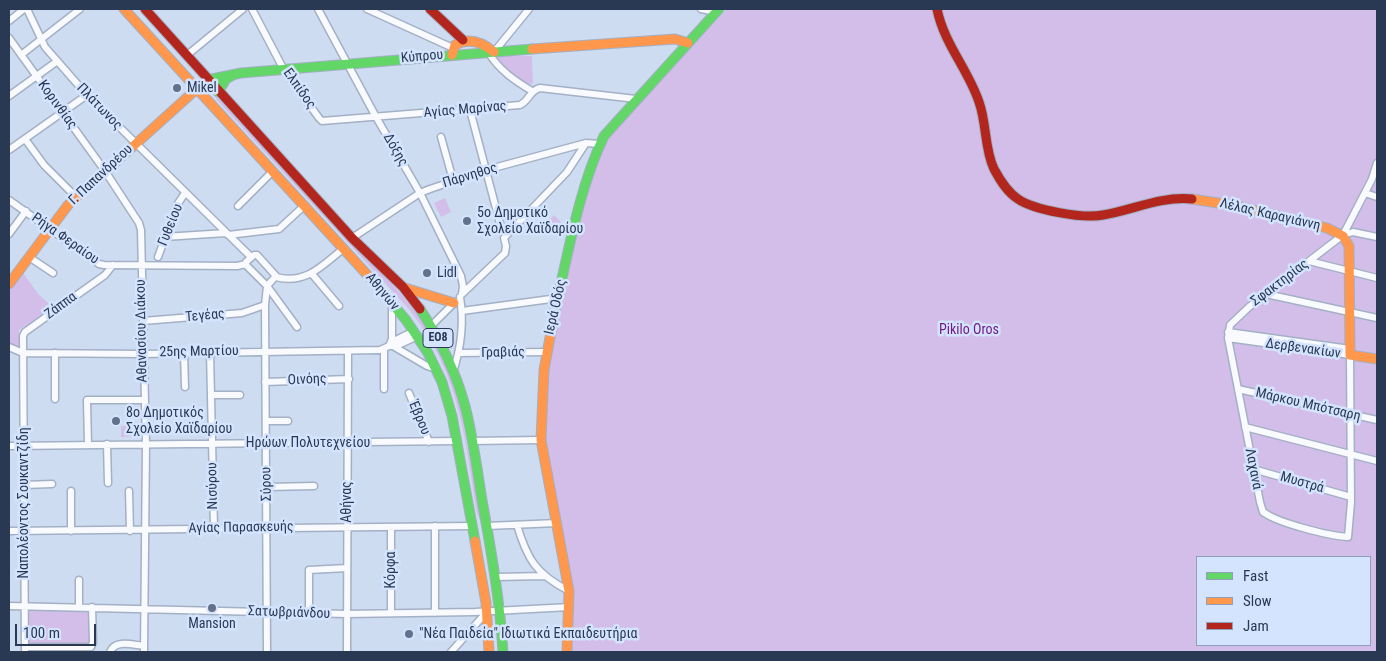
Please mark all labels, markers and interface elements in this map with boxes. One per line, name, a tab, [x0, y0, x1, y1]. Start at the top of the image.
street label: Κύπρου	[400, 47, 444, 67]
street label: Ελπίδος	[279, 65, 319, 113]
street label: Κορινθίας	[34, 77, 80, 133]
street label: Πλάτωνος	[73, 80, 125, 134]
place label: Mikel	[187, 80, 217, 96]
marker: Mikel	[171, 82, 183, 94]
street label: Αγίας Μαρίνας	[423, 98, 507, 122]
street label: Δόξης	[379, 131, 411, 169]
street label: Γ. Παπανδρέου	[66, 141, 136, 209]
street label: Πάρνηθος	[441, 160, 499, 192]
street label: Λέλας Καραγιάννη	[1218, 195, 1322, 235]
street label: Γυθείου	[155, 202, 187, 248]
place label: 5ο Δημοτικό Σχολείο Χαϊδαρίου	[477, 205, 583, 238]
street label: Ρήγα Φεραίου	[28, 210, 102, 268]
marker: 5ο Δημοτικό Σχολείο Χαϊδαρίου	[461, 215, 473, 227]
street label: Σφακτηρίας	[1248, 256, 1312, 310]
place label: Lidl	[437, 265, 457, 281]
marker: Lidl	[421, 267, 433, 279]
street label: Αθηνών	[361, 270, 403, 314]
street label: Ιερά Οδός	[541, 278, 571, 336]
street label: Αθανασίου Διάκου	[133, 279, 151, 383]
street label: Ζάππα	[42, 289, 80, 323]
street label: Τεγέας	[185, 306, 225, 326]
park label: Pikilo Oros	[939, 322, 999, 338]
road number: ΕΟ8	[423, 328, 453, 348]
street label: Δερβενακίων	[1264, 335, 1342, 363]
street label: 25ης Μαρτίου	[159, 343, 239, 361]
street label: Γραβιάς	[481, 344, 525, 362]
street label: Οινόης	[287, 371, 327, 389]
street label: Μάρκου Μπότσαρη	[1254, 385, 1362, 425]
street label: Έβρου	[404, 398, 434, 438]
place label: 8ο Δημοτικός Σχολείο Χαϊδαρίου	[126, 405, 232, 438]
marker: 8ο Δημοτικός Σχολείο Χαϊδαρίου	[110, 415, 122, 427]
street label: Ναπολέοντος Σουκαντζίδη	[16, 427, 32, 579]
street label: Ηρώων Πολυτεχνείου	[246, 435, 370, 451]
street label: Λαχανά	[1241, 447, 1265, 491]
street label: Νισύρου	[204, 462, 222, 510]
street label: Σύρου	[258, 467, 276, 501]
street label: Μυστρά	[1278, 469, 1326, 497]
street label: Αθήνας	[339, 481, 355, 523]
street label: Αγίας Παρασκευής	[188, 519, 294, 537]
street label: Κόρφα	[383, 551, 399, 589]
legend	[1196, 556, 1371, 646]
text: Fast	[1243, 567, 1268, 585]
text: Slow	[1243, 592, 1272, 610]
marker: Mansion	[206, 602, 218, 614]
street label: Σατωβριάνδου	[248, 603, 330, 623]
scale bar	[18, 614, 99, 646]
place label: Mansion	[188, 616, 236, 632]
text: Jam	[1243, 617, 1269, 635]
text: 100 m	[23, 624, 60, 642]
place label: "Νέα Παιδεία" Ιδιωτικά Εκπαιδευτήρια	[419, 626, 637, 642]
marker: "Νέα Παιδεία" Ιδιωτικά Εκπαιδευτήρια	[403, 628, 415, 640]

